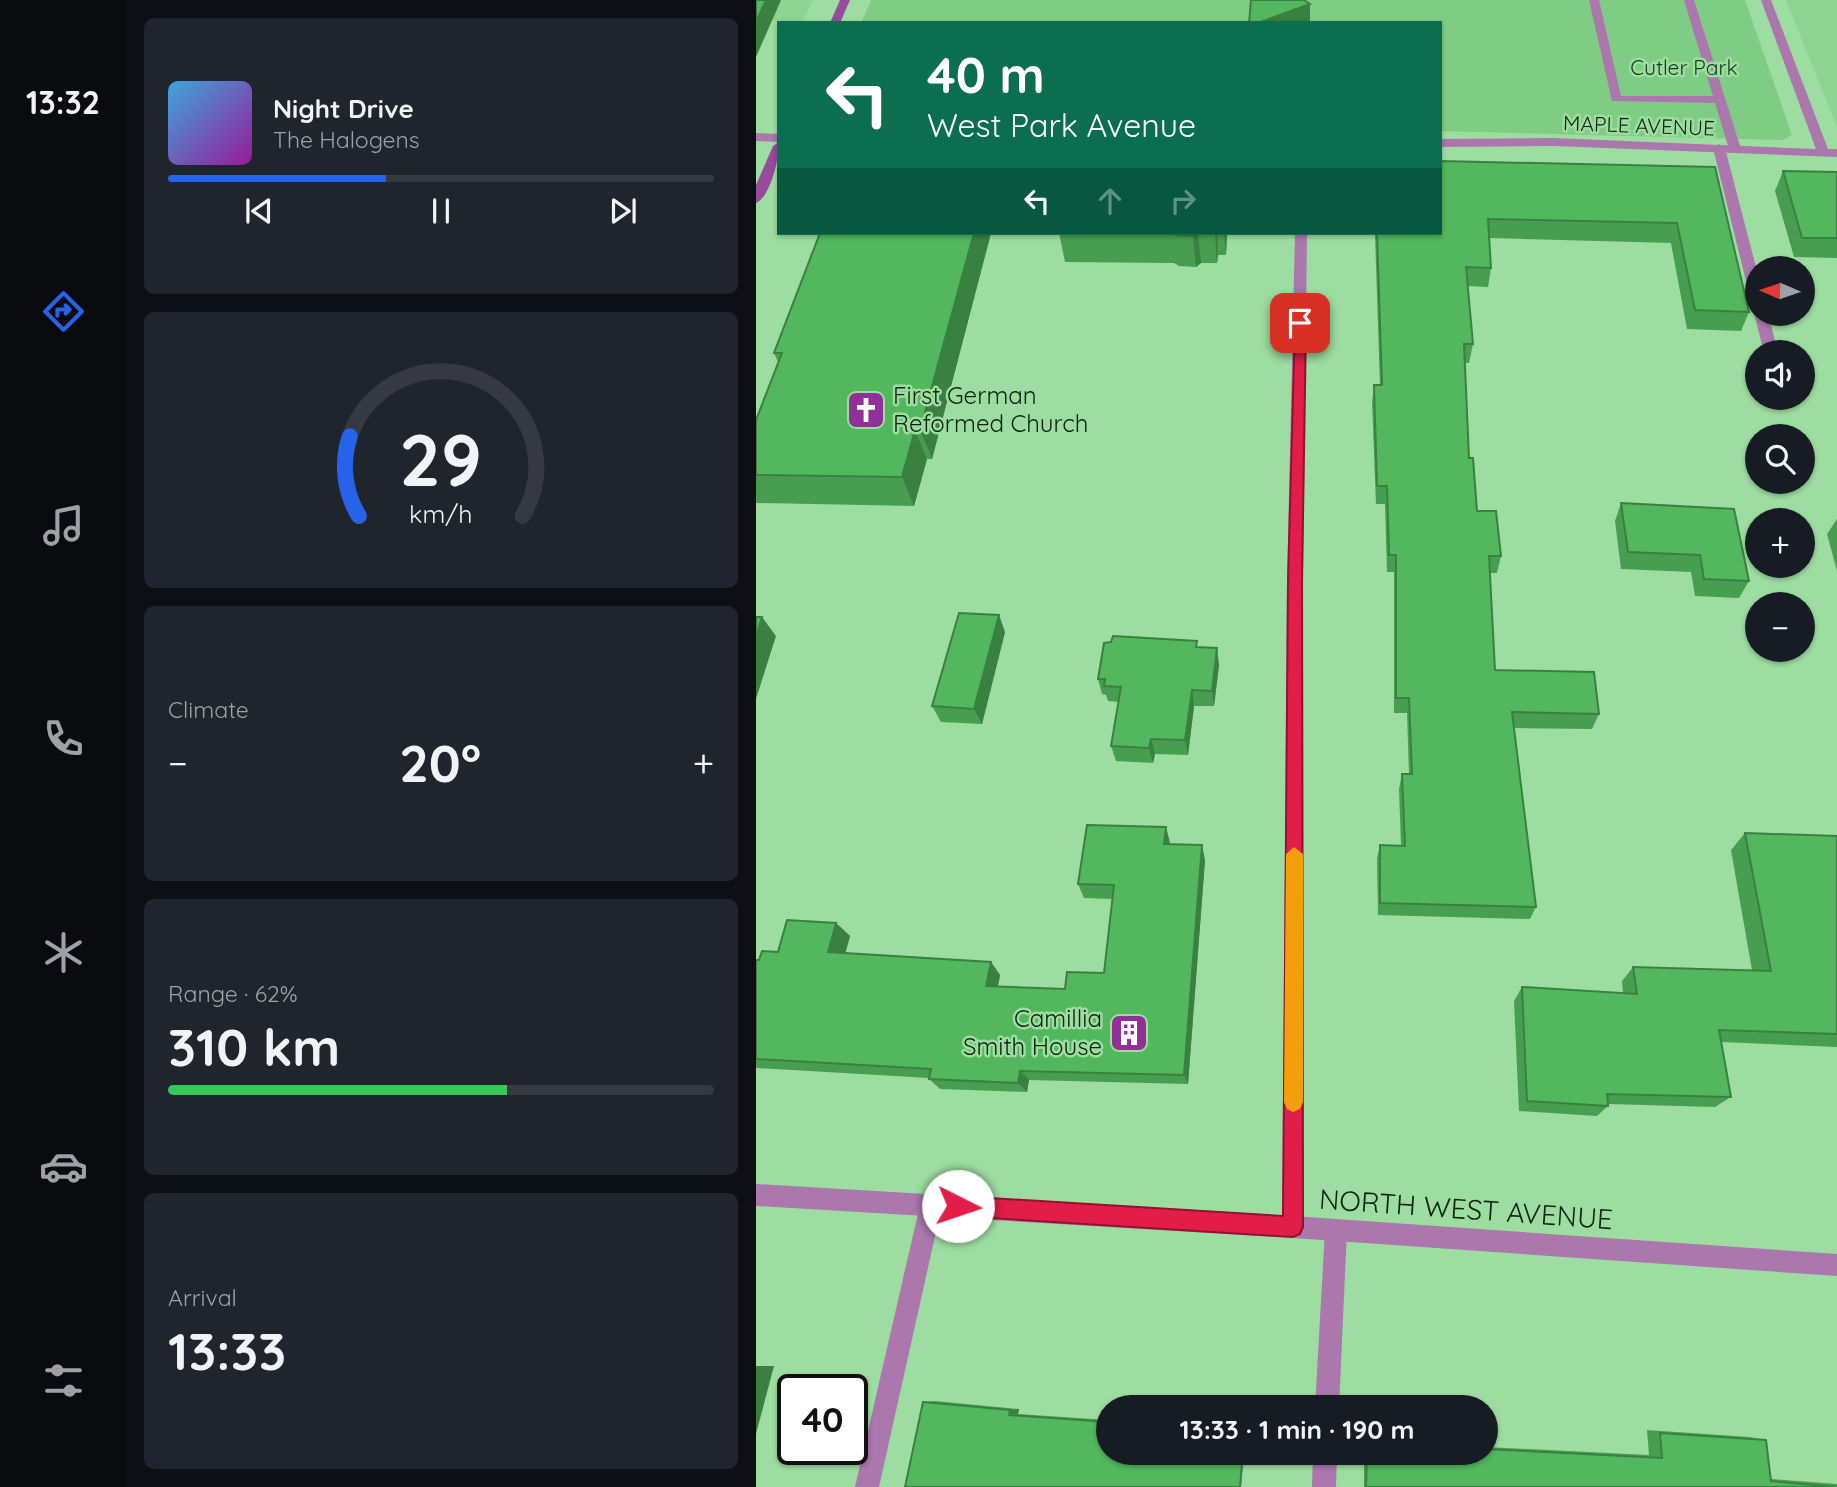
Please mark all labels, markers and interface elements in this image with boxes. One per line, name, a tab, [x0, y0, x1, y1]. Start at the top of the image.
text: 40 m	[927, 44, 1045, 105]
icon: left	[812, 49, 903, 140]
park label: Cutler Park	[1630, 54, 1738, 80]
text: 13:32	[26, 82, 100, 122]
text: Night Drive	[273, 92, 414, 125]
text: West Park Avenue	[927, 105, 1196, 145]
street label: MAPLE AVENUE	[1563, 109, 1715, 141]
text: The Halogens	[273, 125, 420, 154]
icon: left	[1018, 182, 1056, 220]
icon: ahead	[1091, 182, 1129, 220]
icon: right	[1164, 182, 1202, 220]
icon: previous	[240, 192, 278, 230]
icon: pause	[422, 192, 460, 230]
icon: next	[604, 192, 642, 230]
north arrow	[1745, 256, 1815, 326]
map controls	[1745, 256, 1815, 662]
icon: directions	[39, 287, 88, 336]
pin	[1270, 293, 1330, 353]
icon: arrive	[1281, 304, 1319, 342]
button: sound	[1745, 340, 1815, 410]
place label: First German Reformed Church	[893, 380, 1088, 438]
church icon: First German Reformed Church	[845, 389, 887, 431]
text: 29	[400, 413, 482, 504]
button: search	[1745, 424, 1815, 494]
text: km/h	[409, 497, 473, 528]
icon: music	[39, 501, 88, 550]
button: +	[1745, 508, 1815, 578]
button: −	[1745, 592, 1815, 662]
text: Climate	[168, 695, 249, 724]
icon: phone	[39, 714, 88, 763]
text: 20°	[399, 730, 481, 795]
text: −	[168, 739, 188, 787]
text: +	[693, 739, 714, 787]
icon: climate	[39, 928, 88, 977]
text: Range · 62%	[168, 979, 298, 1008]
place label: Camillia Smith House	[963, 1003, 1102, 1061]
building icon: Camillia Smith House	[1108, 1012, 1150, 1054]
text: 310 km	[168, 1014, 340, 1079]
icon: car	[39, 1142, 88, 1191]
position arrow	[921, 1169, 995, 1243]
street label: NORTH WEST AVENUE	[1318, 1181, 1614, 1236]
text: Arrival	[168, 1283, 237, 1312]
text: 13:33	[168, 1318, 286, 1383]
icon: filters	[39, 1356, 88, 1405]
speed limit sign: 40	[777, 1374, 868, 1465]
text: 13:33 · 1 min · 190 m	[1180, 1413, 1414, 1446]

